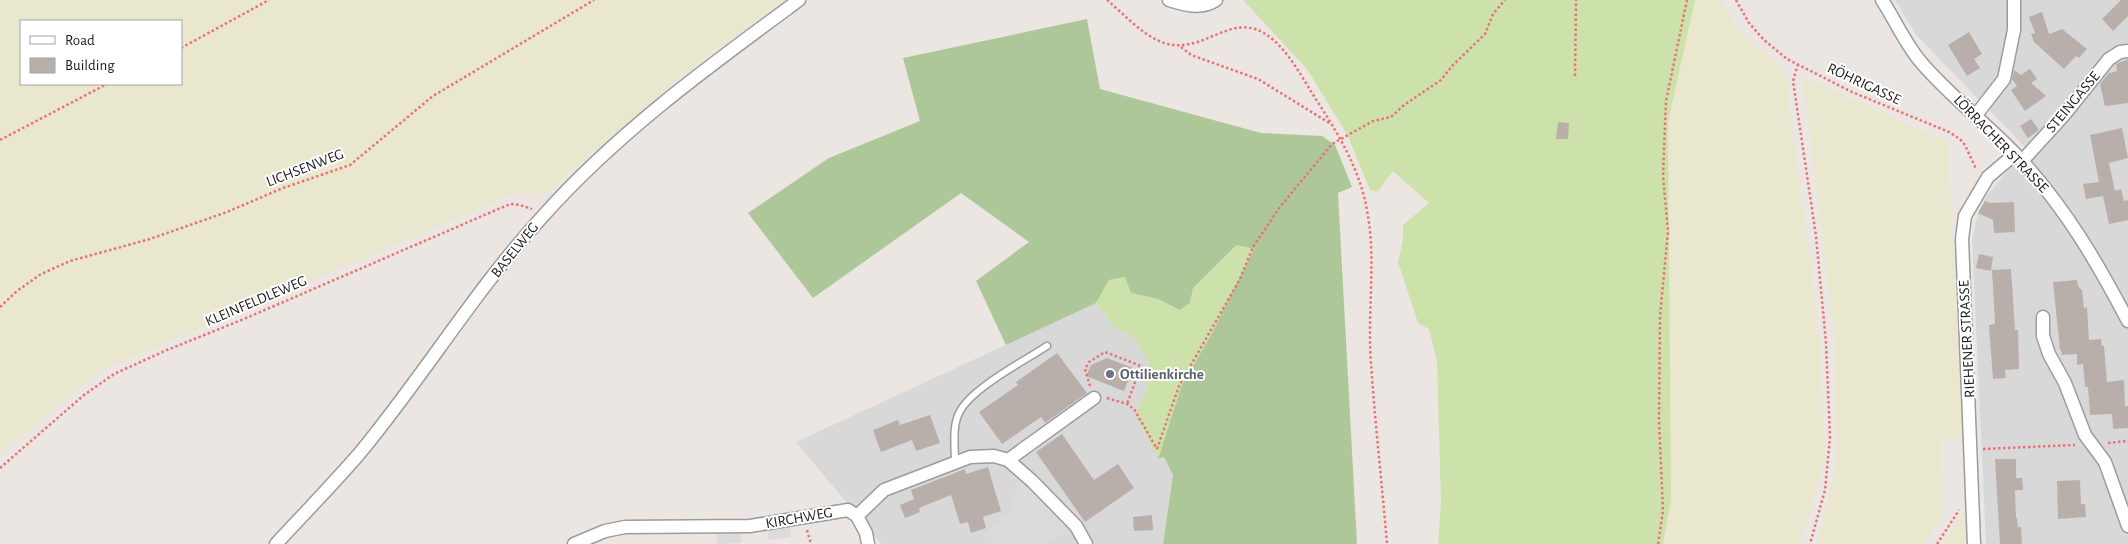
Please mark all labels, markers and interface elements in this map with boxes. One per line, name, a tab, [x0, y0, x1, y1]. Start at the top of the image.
legend	[20, 20, 182, 85]
text: Road	[65, 33, 95, 48]
text: Building	[65, 58, 115, 73]
street label: RÖHRIGASSE	[1825, 59, 1904, 108]
street label: STEINGASSE	[2043, 69, 2103, 135]
street label: LÖRRACHER STRASSE	[1951, 91, 2053, 196]
street label: LICHSENWEG	[264, 146, 346, 190]
street label: BASELWEG	[488, 220, 542, 280]
street label: KLEINFELDLEWEG	[203, 273, 309, 329]
street label: RIEHENER STRASSE	[1956, 280, 1978, 398]
place label: Ottilienkirche	[1120, 367, 1204, 382]
marker: Ottilienkirche	[1104, 368, 1116, 380]
street label: KIRCHWEG	[764, 505, 834, 531]

